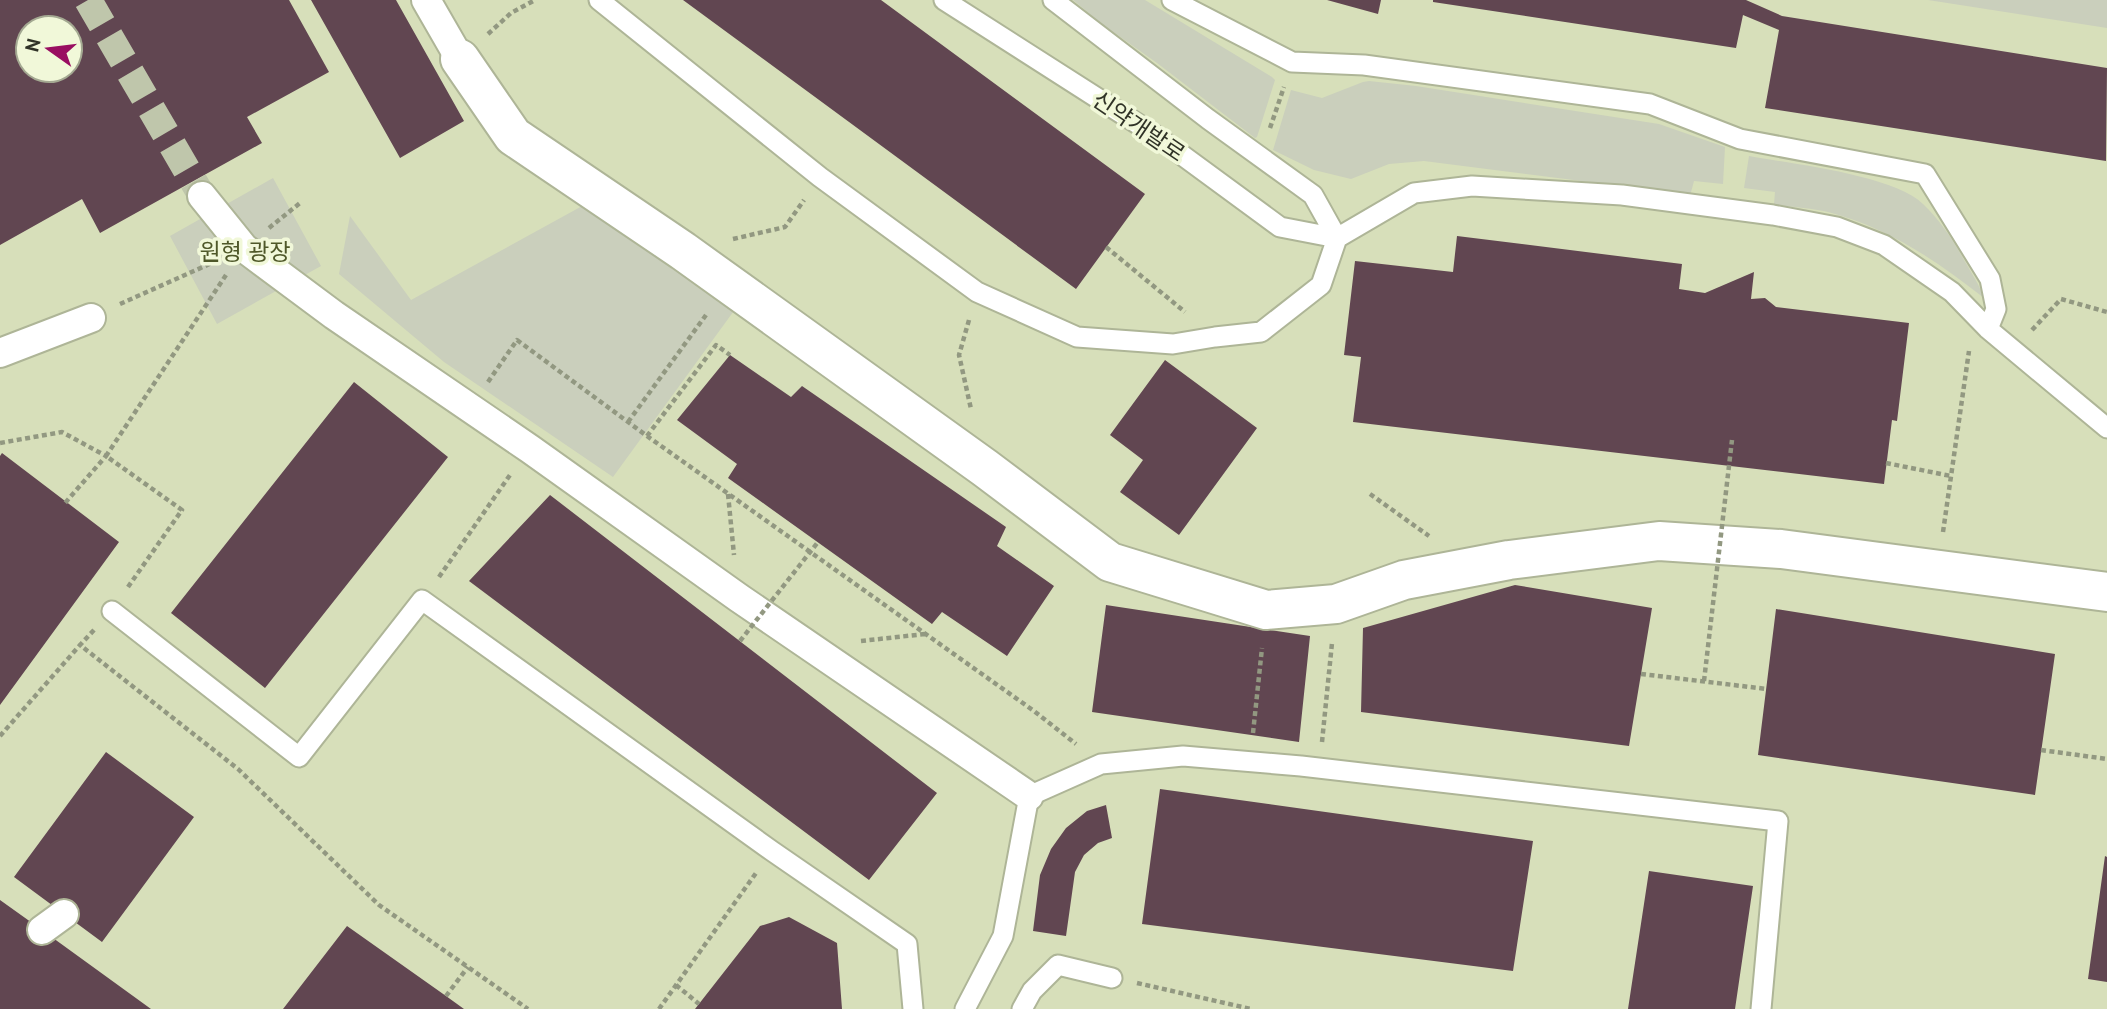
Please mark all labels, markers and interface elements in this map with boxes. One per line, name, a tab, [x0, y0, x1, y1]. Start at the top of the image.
north arrow	[14, 14, 84, 84]
text: N	[19, 36, 46, 54]
street label: 신약개발로	[1087, 84, 1191, 168]
park label: 원형 광장	[200, 237, 290, 266]

